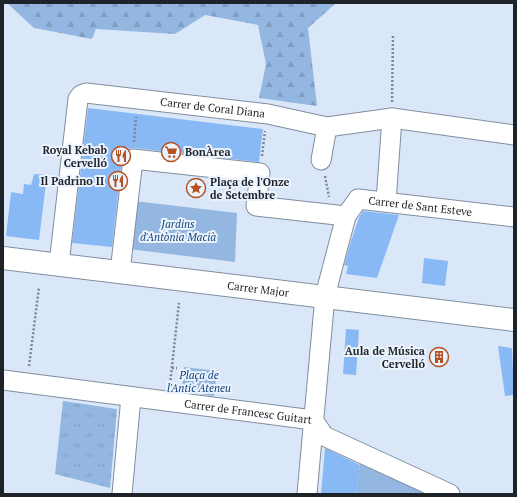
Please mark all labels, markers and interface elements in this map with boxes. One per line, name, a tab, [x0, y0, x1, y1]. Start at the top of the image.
street label: Carrer de Coral Diana	[160, 95, 266, 121]
supermarket icon: BonÀrea	[160, 141, 182, 163]
place label: Royal Kebab Cervelló	[42, 143, 108, 170]
restaurant icon: Royal Kebab Cervelló	[110, 145, 132, 167]
place label: BonÀrea	[185, 145, 231, 159]
restaurant icon: Il Padrino II	[107, 170, 129, 192]
place label: Il Padrino II	[40, 174, 104, 188]
place label: Plaça de l'Onze de Setembre	[210, 175, 290, 202]
place icon: Plaça de l'Onze de Setembre	[185, 177, 207, 199]
street label: Carrer de Sant Esteve	[368, 193, 473, 219]
park label: Jardins d'Antònia Macià	[140, 217, 216, 244]
street label: Carrer Major	[226, 278, 291, 300]
place label: Aula de Música Cervelló	[345, 344, 425, 371]
building icon: Aula de Música Cervelló	[428, 346, 450, 368]
park label: Plaça de l'Antic Ateneu	[167, 368, 231, 395]
street label: Carrer de Francesc Guitart	[183, 396, 313, 427]

